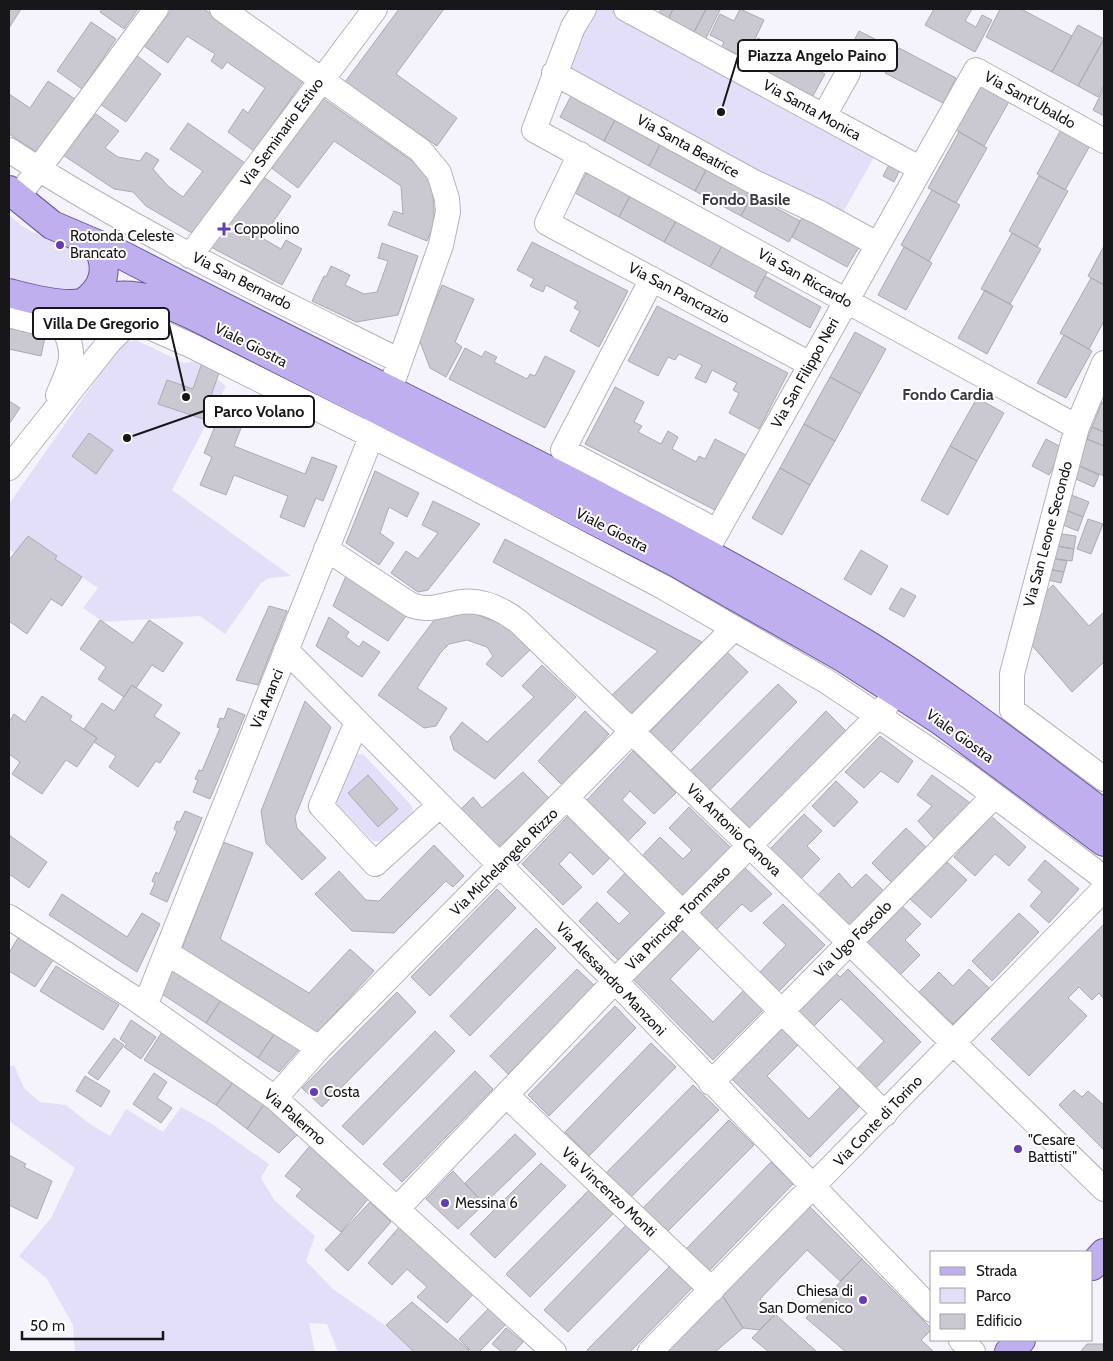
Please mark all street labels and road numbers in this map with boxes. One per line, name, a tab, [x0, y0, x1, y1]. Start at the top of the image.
street label: Via Sant'Ubaldo	[981, 67, 1079, 133]
street label: Via Seminario Estivo	[237, 74, 327, 190]
street label: Via Santa Monica	[760, 76, 865, 145]
street label: Via Santa Beatrice	[634, 110, 743, 182]
street label: Via San Riccardo	[755, 245, 855, 311]
street label: Via San Bernardo	[189, 248, 295, 314]
street label: Via San Pancrazio	[625, 259, 733, 327]
street label: Via San Filippo Neri	[767, 315, 843, 431]
street label: Viale Giostra	[212, 319, 291, 371]
street label: Via San Leone Secondo	[1020, 459, 1076, 609]
street label: Viale Giostra	[573, 504, 652, 556]
street label: Via Aranci	[247, 666, 287, 732]
street label: Viale Giostra	[923, 705, 998, 767]
street label: Via Antonio Canova	[683, 780, 786, 880]
street label: Via Michelangelo Rizzo	[446, 804, 562, 920]
street label: Via Principe Tommaso	[622, 862, 734, 974]
street label: Via Ugo Foscolo	[811, 897, 895, 981]
street label: Via Alessandro Manzoni	[552, 919, 670, 1039]
street label: Via Conte di Torino	[830, 1072, 926, 1170]
street label: Via Palermo	[260, 1085, 330, 1149]
street label: Via Vincenzo Monti	[558, 1143, 660, 1241]

